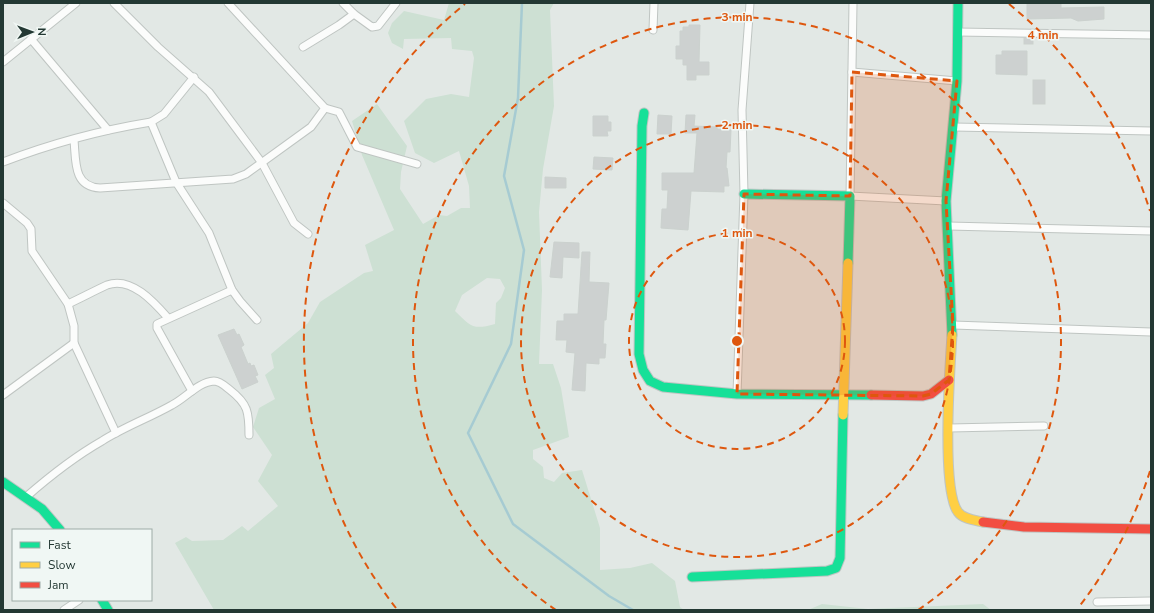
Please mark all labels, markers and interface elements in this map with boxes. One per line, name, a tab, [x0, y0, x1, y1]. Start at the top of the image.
text: 3 min	[721, 9, 753, 25]
north arrow	[12, 12, 52, 52]
text: 4 min	[1027, 27, 1059, 43]
text: N	[34, 28, 49, 36]
text: 2 min	[721, 117, 753, 133]
text: 1 min	[721, 225, 753, 241]
centre of rings	[730, 334, 744, 348]
legend	[12, 529, 152, 601]
text: Fast	[48, 537, 71, 553]
text: Slow	[48, 557, 76, 573]
text: Jam	[47, 577, 69, 593]

